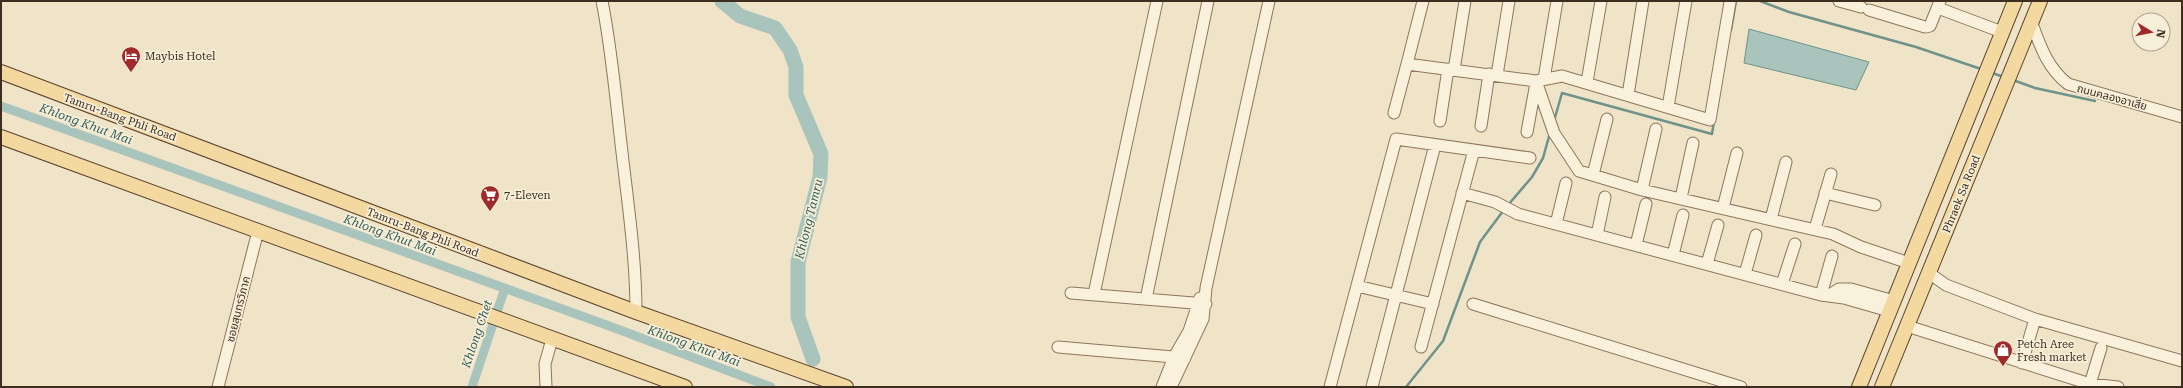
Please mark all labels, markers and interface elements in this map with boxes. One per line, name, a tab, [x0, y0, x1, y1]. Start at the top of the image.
north arrow	[2131, 12, 2171, 52]
text: N	[2153, 28, 2167, 39]
hotel icon: Maybis Hotel	[120, 45, 142, 73]
place label: Maybis Hotel	[145, 50, 216, 63]
street label: ถนนคลองอาเสี่ย	[2075, 80, 2149, 113]
street label: Tamru-Bang Phli Road	[62, 91, 178, 144]
water label: Khlong Khut Mai	[37, 100, 135, 147]
street label: Phraek Sa Road	[1940, 153, 1983, 235]
water label: Khlong Tamru	[792, 177, 826, 261]
supermarket icon: 7-Eleven	[479, 184, 501, 212]
place label: 7-Eleven	[504, 189, 551, 202]
street label: Tamru-Bang Phli Road	[365, 205, 481, 260]
water label: Khlong Khut Mai	[341, 211, 439, 258]
street label: ซอยสุนทรวิภาค	[224, 275, 253, 343]
water label: Khlong Chet	[459, 298, 495, 371]
water label: Khlong Khut Mai	[645, 322, 743, 369]
place label: Petch Aree Fresh market	[2017, 338, 2086, 364]
shop icon: Petch Aree Fresh market	[1992, 339, 2014, 367]

